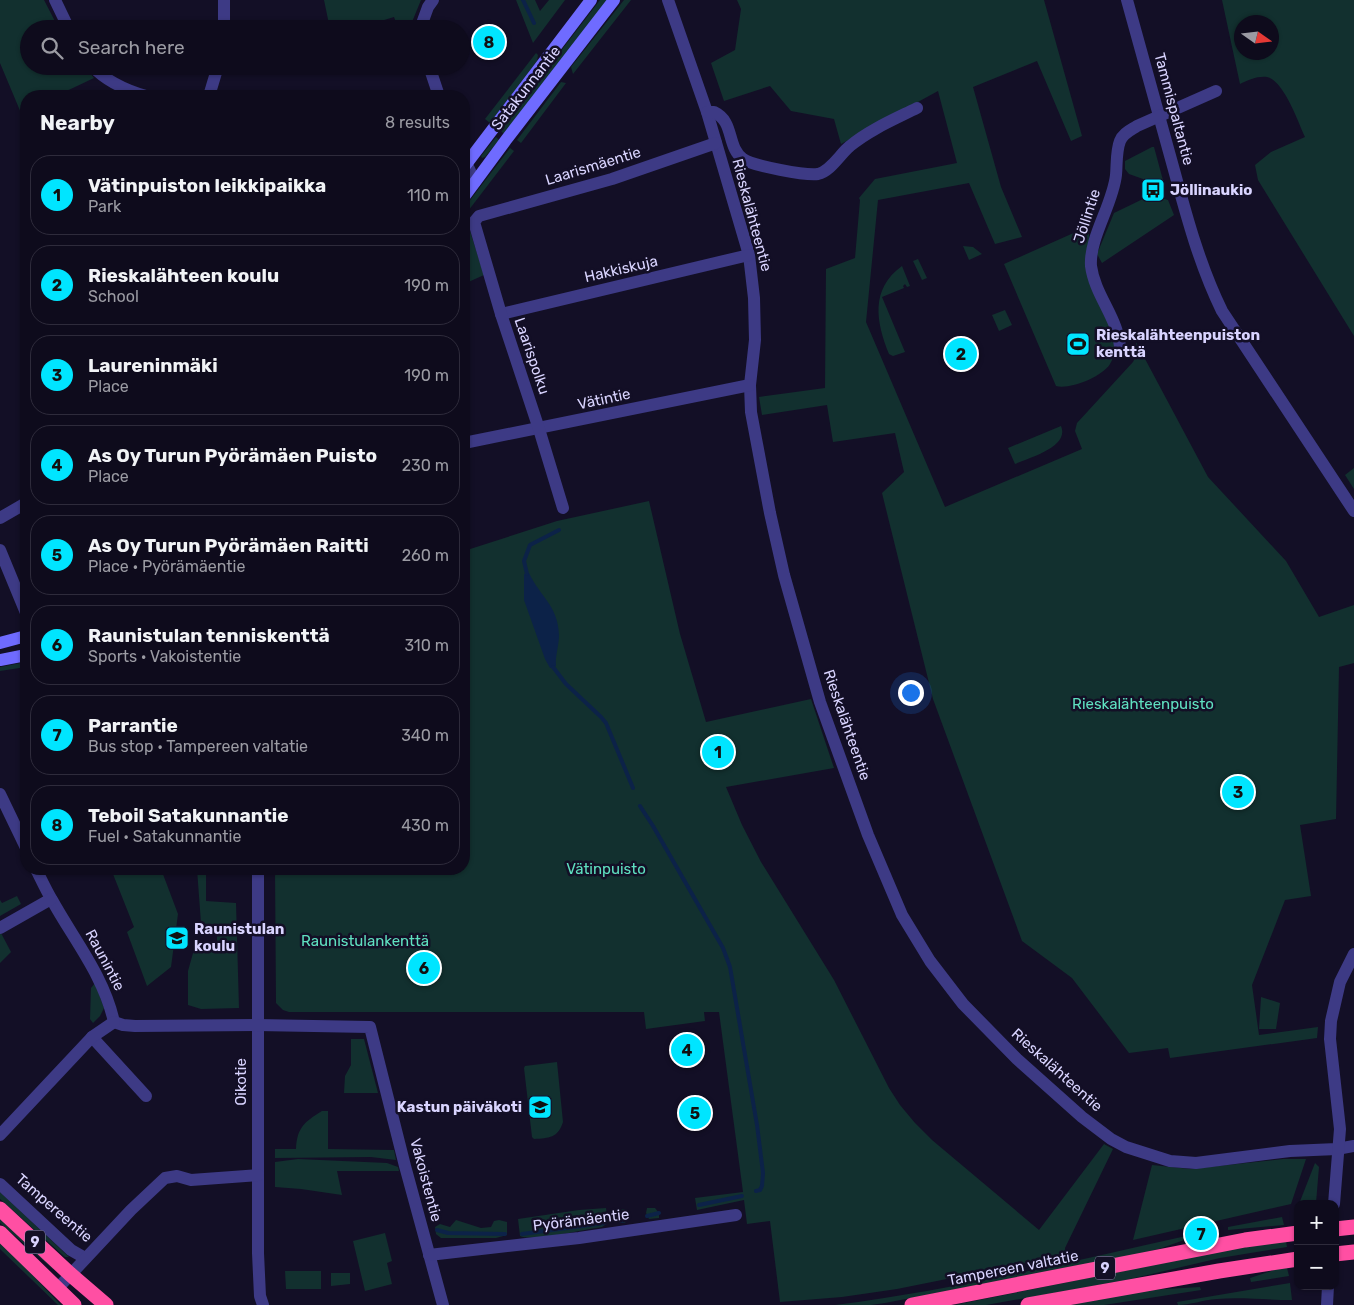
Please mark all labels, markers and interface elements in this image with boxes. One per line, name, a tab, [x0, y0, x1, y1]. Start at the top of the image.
north arrow	[1234, 15, 1279, 60]
search box	[20, 20, 470, 75]
pin: 8	[473, 23, 505, 61]
icon: search	[38, 34, 66, 62]
text: Search here	[78, 36, 185, 59]
street label: Satakunnantie	[488, 42, 564, 134]
street label: Tammispaltantie	[1150, 51, 1198, 167]
text: Nearby	[40, 110, 115, 135]
text: 8 results	[385, 113, 450, 132]
street label: Laarismäentie	[543, 143, 643, 189]
street label: Rieskalähteentie	[728, 157, 776, 273]
text: Vätinpuiston leikkipaikka	[88, 174, 326, 197]
bus stop icon: Jöllinaukio	[1140, 177, 1166, 203]
place label: Jöllinaukio	[1170, 181, 1252, 199]
text: 1	[53, 186, 61, 205]
text: 110 m	[407, 186, 449, 205]
street label: Jöllintie	[1070, 187, 1104, 245]
text: Park	[88, 197, 121, 216]
street label: Hakkiskuja	[583, 252, 659, 286]
text: Rieskalähteen koulu	[88, 264, 279, 287]
text: 2	[52, 276, 62, 295]
text: 190 m	[404, 276, 449, 295]
text: School	[88, 287, 139, 306]
street label: Laarispolku	[510, 315, 554, 397]
place label: Rieskalähteenpuiston kenttä	[1096, 326, 1260, 361]
sports icon: Rieskalähteenpuiston kenttä	[1065, 331, 1091, 357]
pin: 2	[945, 335, 977, 373]
text: Laureninmäki	[88, 354, 218, 377]
text: 3	[52, 366, 62, 385]
text: 190 m	[404, 366, 449, 385]
text: Place	[88, 377, 129, 396]
street label: Vätintie	[576, 385, 632, 413]
text: As Oy Turun Pyörämäen Puisto	[88, 444, 377, 467]
text: 4	[52, 456, 62, 475]
text: 230 m	[402, 456, 449, 475]
text: Place	[88, 467, 129, 486]
text: As Oy Turun Pyörämäen Raitti	[88, 534, 369, 557]
text: 5	[52, 546, 62, 565]
text: 260 m	[402, 546, 449, 565]
text: Place · Pyörämäentie	[88, 557, 245, 576]
text: Raunistulan tenniskenttä	[88, 624, 330, 647]
text: 6	[52, 636, 62, 655]
text: 310 m	[405, 636, 449, 655]
text: Sports · Vakoistentie	[88, 647, 241, 666]
street label: Rieskalähteentie	[820, 667, 874, 783]
your location	[898, 680, 924, 706]
park label: Rieskalähteenpuisto	[1072, 695, 1214, 713]
text: Parrantie	[88, 714, 178, 737]
text: 7	[52, 726, 62, 745]
text: 340 m	[401, 726, 449, 745]
pin: 1	[702, 733, 734, 771]
text: Bus stop · Tampereen valtatie	[88, 737, 308, 756]
pin: 3	[1222, 773, 1254, 811]
text: Teboil Satakunnantie	[88, 804, 289, 827]
text: 8	[52, 816, 62, 835]
text: 430 m	[401, 816, 449, 835]
text: Fuel · Satakunnantie	[88, 827, 241, 846]
park label: Vätinpuisto	[566, 860, 646, 878]
place label: Raunistulan koulu	[194, 920, 284, 955]
school or university icon: Raunistulan koulu	[164, 925, 190, 951]
street label: Raunintie	[81, 926, 129, 994]
park label: Raunistulankenttä	[301, 932, 429, 950]
pin: 6	[408, 949, 440, 987]
street label: Rieskalähteentie	[1008, 1025, 1106, 1115]
pin: 4	[671, 1031, 703, 1069]
street label: Oikotie	[232, 1058, 250, 1106]
school or university icon: Kastun päiväkoti	[527, 1094, 553, 1120]
pin: 5	[679, 1094, 711, 1132]
place label: Kastun päiväkoti	[397, 1098, 522, 1116]
street label: Vakoistentie	[406, 1136, 446, 1224]
street label: Tampereentie	[12, 1170, 96, 1246]
map controls	[1294, 1200, 1339, 1290]
button: +	[1294, 1200, 1339, 1245]
street label: Pyörämäentie	[532, 1205, 630, 1235]
pin: 7	[1185, 1215, 1217, 1253]
road number: 9	[25, 1230, 45, 1254]
button: −	[1294, 1245, 1339, 1290]
street label: Tampereen valtatie	[946, 1246, 1080, 1290]
road number: 9	[1095, 1256, 1115, 1280]

